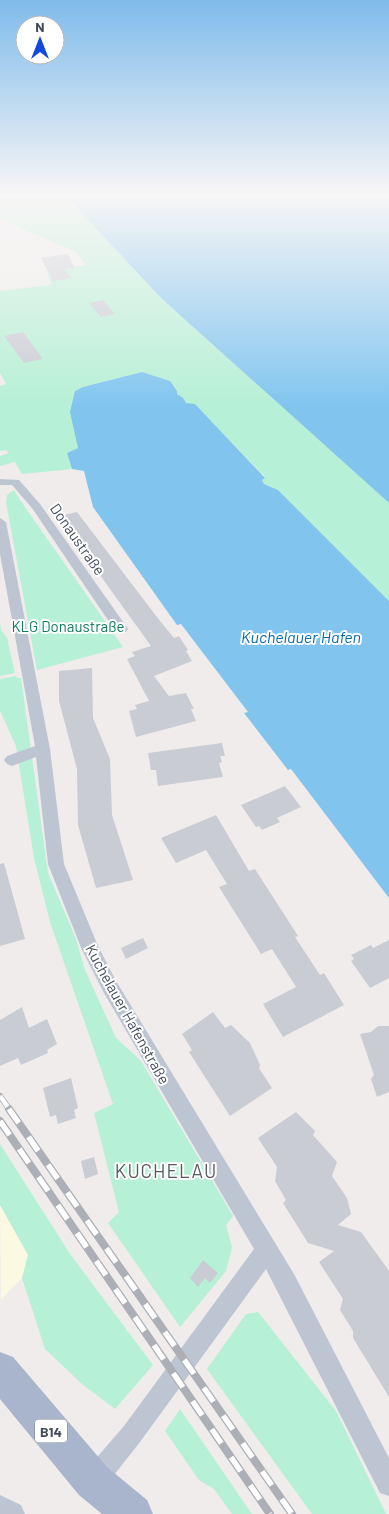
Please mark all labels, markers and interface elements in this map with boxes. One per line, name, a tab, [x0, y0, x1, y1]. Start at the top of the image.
north arrow	[15, 15, 65, 65]
text: N	[35, 18, 45, 35]
street label: Donaustraße	[47, 500, 109, 578]
park label: KLG Donaustraße	[11, 617, 125, 635]
water label: Kuchelauer Hafen	[241, 627, 361, 646]
street label: Kuchelauer Hafenstraße	[82, 941, 174, 1087]
district label: KUCHELAU	[115, 1159, 217, 1182]
road number: B14	[35, 1420, 67, 1442]

